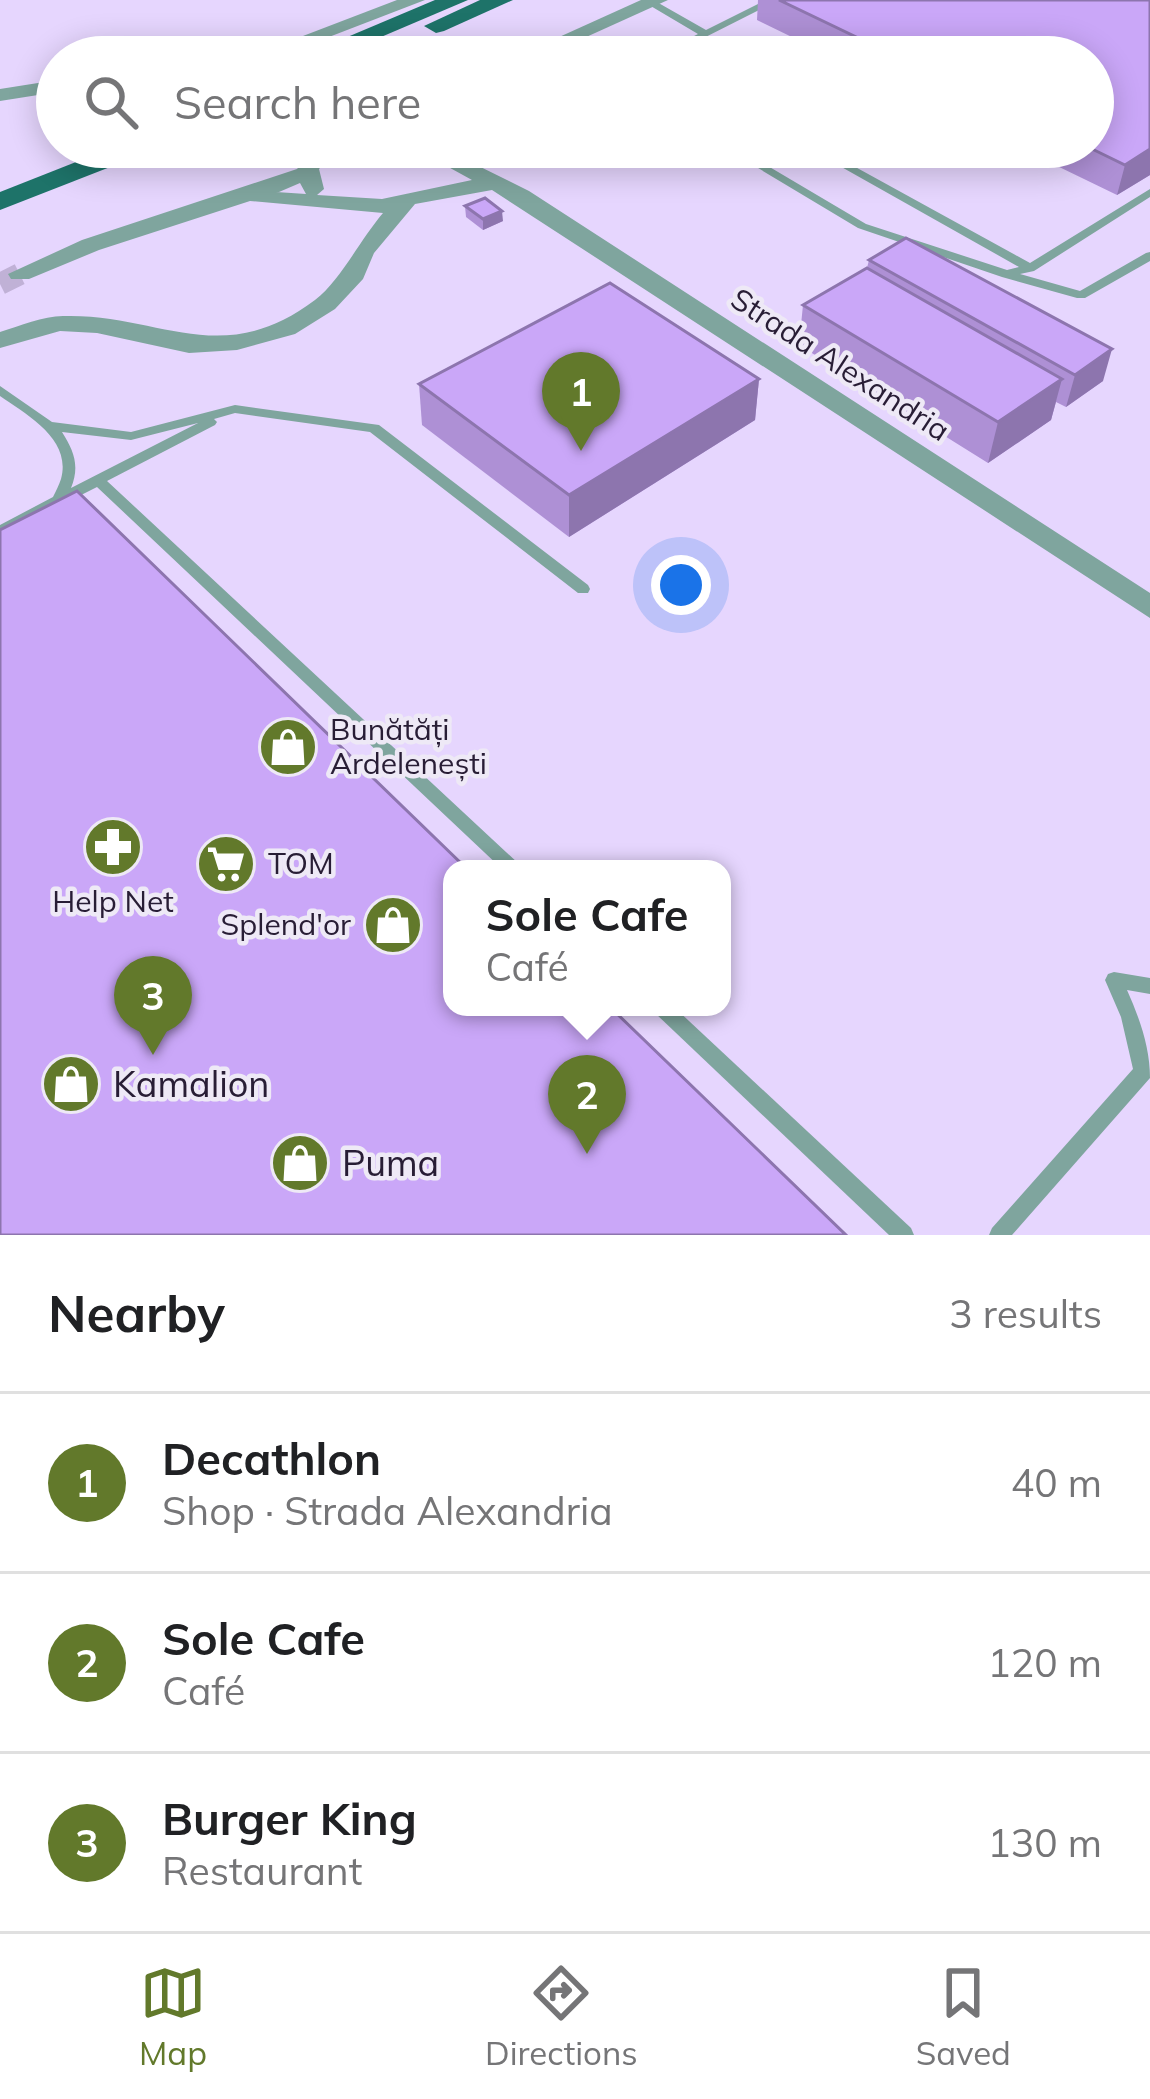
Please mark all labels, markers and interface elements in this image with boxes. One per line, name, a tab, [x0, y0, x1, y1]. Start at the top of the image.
search box	[36, 36, 1114, 168]
icon: search	[78, 69, 144, 135]
text: Search here	[174, 74, 421, 130]
street label: Strada Alexandria	[724, 279, 957, 449]
pin: 1	[542, 352, 620, 451]
your location	[651, 555, 711, 615]
place label: Bunătăți Ardelenești	[330, 710, 487, 782]
shop icon: Bunătăți Ardelenești	[257, 716, 319, 778]
pharmacy icon: Help Net	[82, 816, 144, 878]
supermarket icon: TOM	[195, 833, 257, 895]
place label: TOM	[268, 844, 334, 882]
popup	[443, 860, 731, 1016]
place label: Help Net	[52, 882, 174, 920]
text: Sole Cafe	[486, 886, 688, 942]
shop icon: Splend'or	[362, 894, 424, 956]
place label: Splend'or	[221, 905, 351, 943]
text: Café	[486, 942, 569, 991]
pin: 3	[114, 956, 192, 1055]
shop icon: Kamalion	[40, 1053, 102, 1115]
pin: 2	[548, 1055, 626, 1154]
place label: Kamalion	[113, 1061, 269, 1106]
shop icon: Puma	[269, 1132, 331, 1194]
place label: Puma	[342, 1140, 439, 1185]
text: Nearby	[48, 1281, 225, 1345]
text: 3 results	[949, 1289, 1102, 1338]
text: Decathlon	[162, 1430, 381, 1486]
text: 1	[75, 1458, 99, 1507]
text: 40 m	[1011, 1458, 1102, 1507]
text: Shop · Strada Alexandria	[162, 1486, 613, 1535]
text: Sole Cafe	[162, 1610, 365, 1666]
text: 2	[75, 1638, 99, 1687]
text: 120 m	[987, 1638, 1102, 1687]
text: Café	[162, 1666, 245, 1715]
text: Burger King	[162, 1790, 417, 1846]
text: 3	[75, 1818, 99, 1867]
text: 130 m	[987, 1818, 1102, 1867]
text: Restaurant	[162, 1846, 362, 1895]
tab: Map	[139, 1960, 207, 2073]
tab: Directions	[485, 1960, 638, 2073]
tab: Saved	[916, 1960, 1011, 2073]

